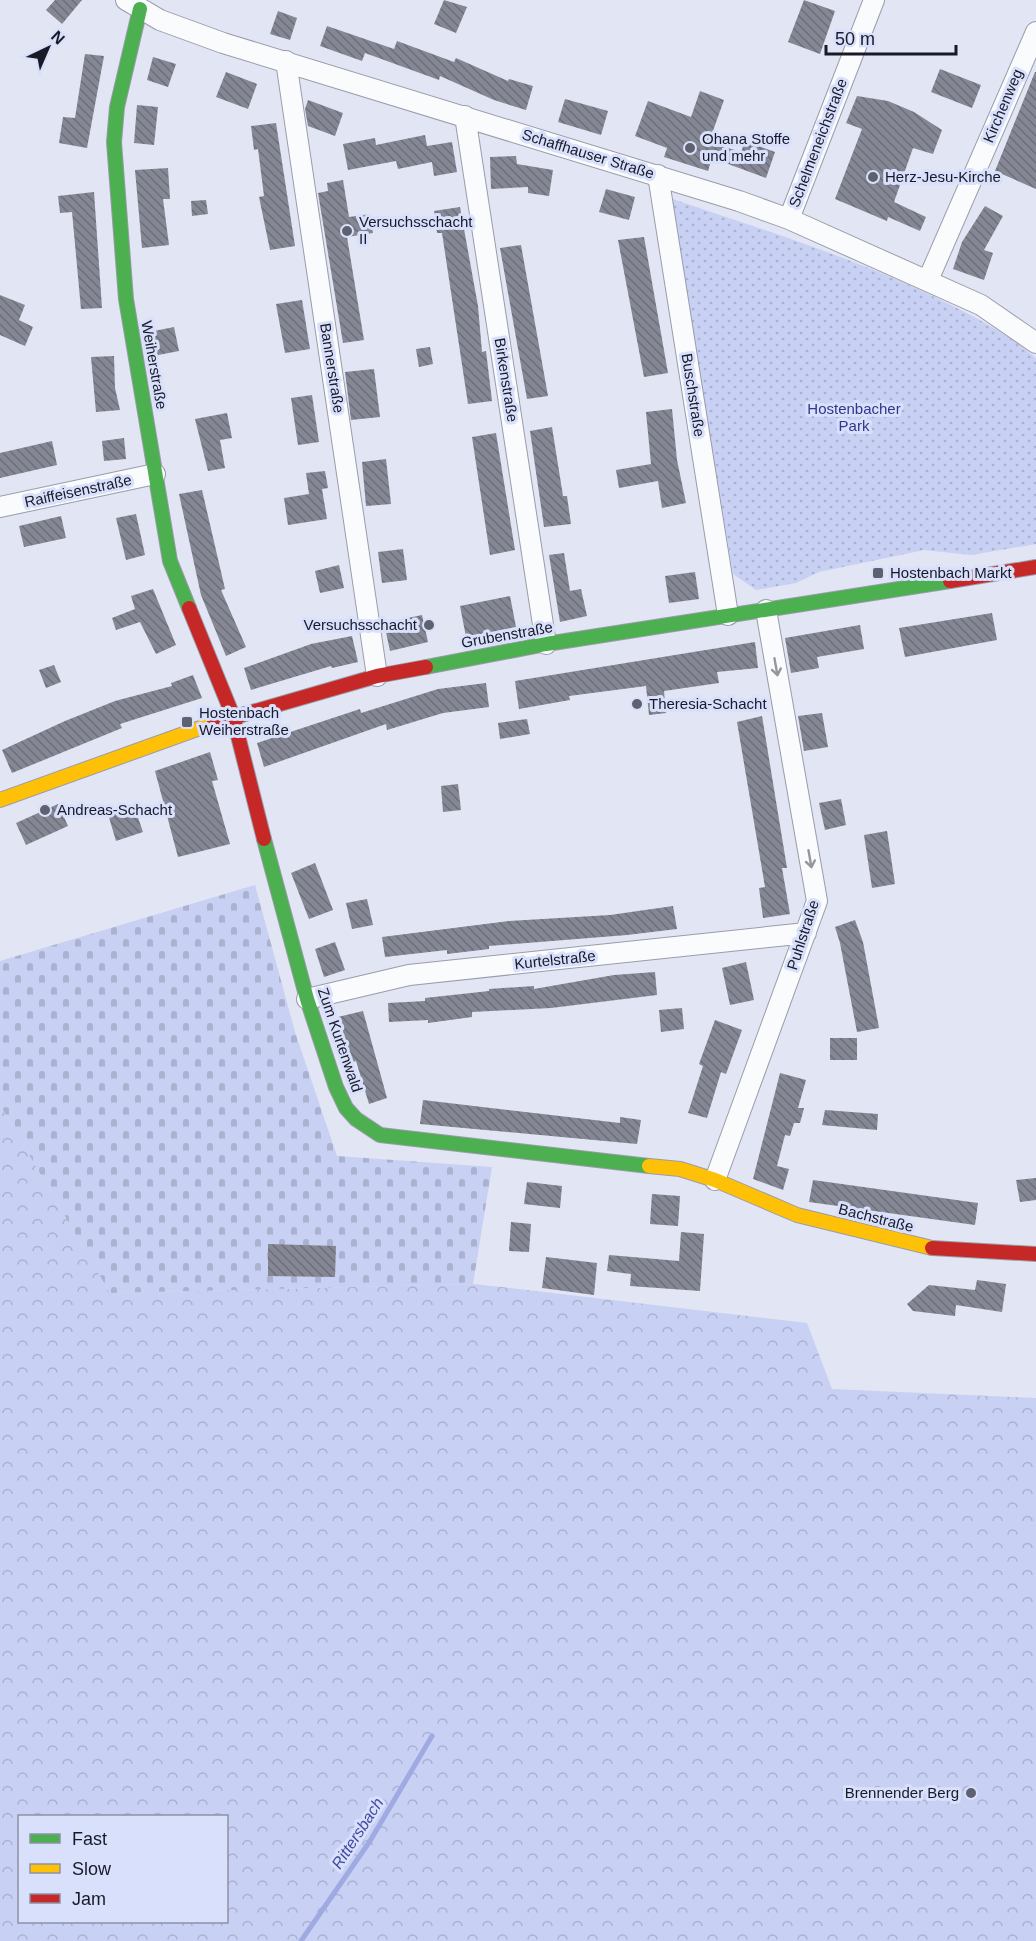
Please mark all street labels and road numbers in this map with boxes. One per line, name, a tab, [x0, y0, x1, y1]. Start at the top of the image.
street label: Kirchenweg	[979, 66, 1026, 145]
street label: Schelmeneichstraße	[785, 76, 850, 210]
street label: Schaffhauser Straße	[520, 125, 656, 182]
street label: Weiherstraße	[138, 319, 171, 411]
street label: Bannerstraße	[317, 322, 348, 414]
street label: Birkenstraße	[491, 337, 522, 423]
street label: Buschstraße	[679, 352, 708, 438]
street label: Raiffeisenstraße	[23, 471, 133, 510]
street label: Grubenstraße	[460, 618, 554, 651]
street label: Puhlstraße	[783, 898, 822, 972]
street label: Kurtelstraße	[513, 947, 596, 972]
street label: Zum Kurtenwald	[315, 985, 366, 1094]
street label: Bachstraße	[837, 1200, 915, 1235]

